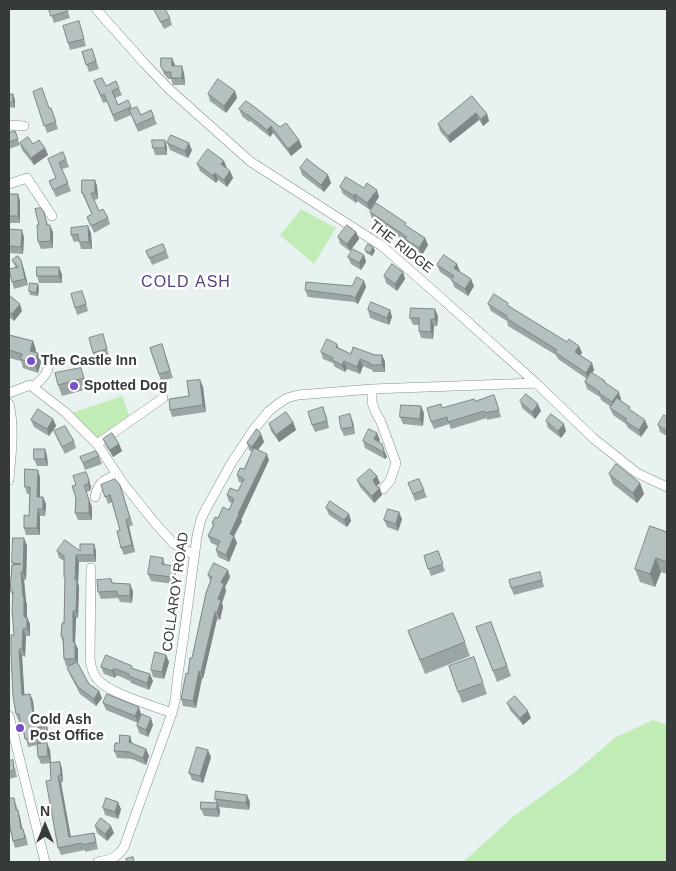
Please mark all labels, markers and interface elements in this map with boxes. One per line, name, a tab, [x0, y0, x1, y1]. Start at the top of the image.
street label: THE RIDGE	[366, 217, 436, 277]
district label: COLD ASH	[140, 273, 232, 293]
place label: The Castle Inn	[41, 353, 137, 369]
marker: The Castle Inn	[25, 355, 37, 367]
place label: Spotted Dog	[84, 378, 167, 394]
marker: Spotted Dog	[68, 380, 80, 392]
street label: COLLAROY ROAD	[159, 531, 193, 653]
place label: Cold Ash Post Office	[30, 712, 104, 744]
marker: Cold Ash Post Office	[14, 722, 26, 734]
north arrow	[20, 801, 70, 851]
text: N	[40, 803, 50, 819]

